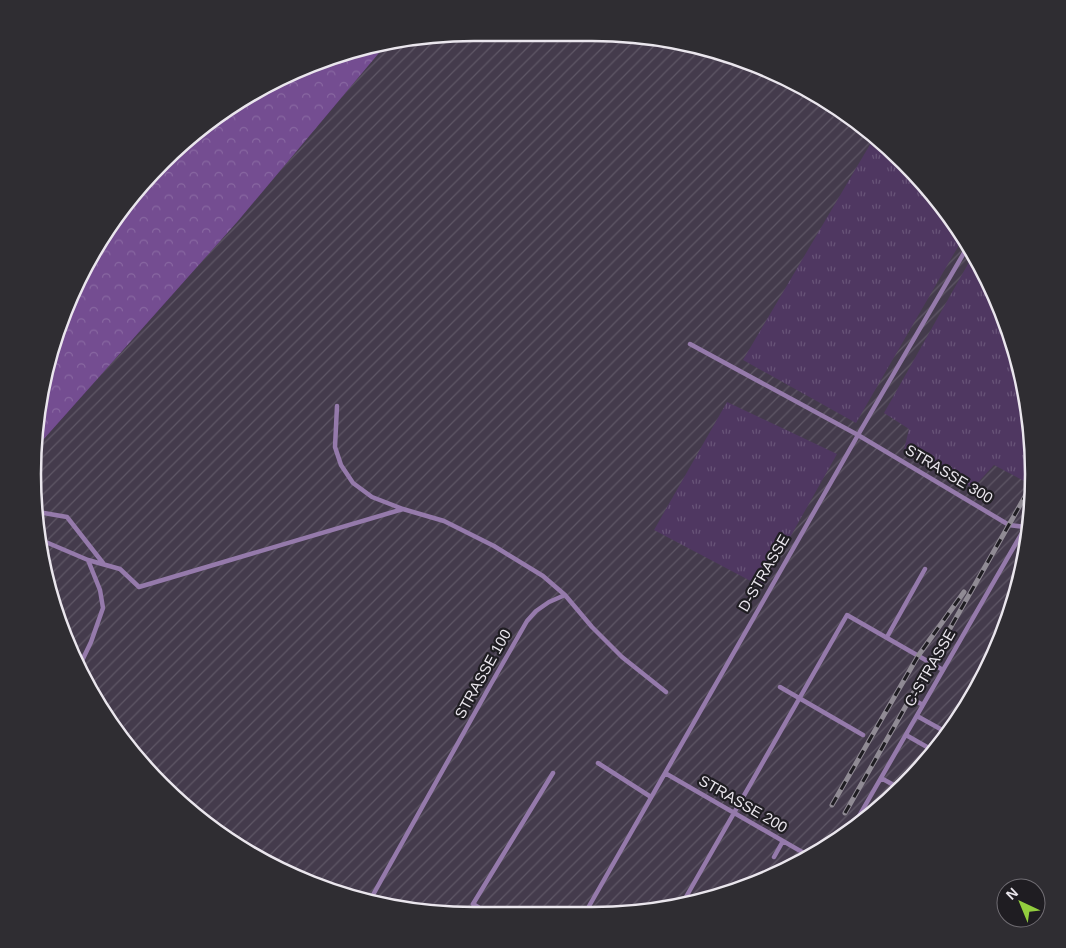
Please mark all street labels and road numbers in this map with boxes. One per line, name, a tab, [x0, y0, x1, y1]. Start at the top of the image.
street label: STRASSE 300	[902, 441, 996, 506]
street label: D-STRASSE	[735, 531, 792, 614]
street label: STRASSE 100	[451, 626, 514, 721]
street label: C-STRASSE	[901, 626, 958, 709]
street label: STRASSE 200	[696, 771, 790, 836]

